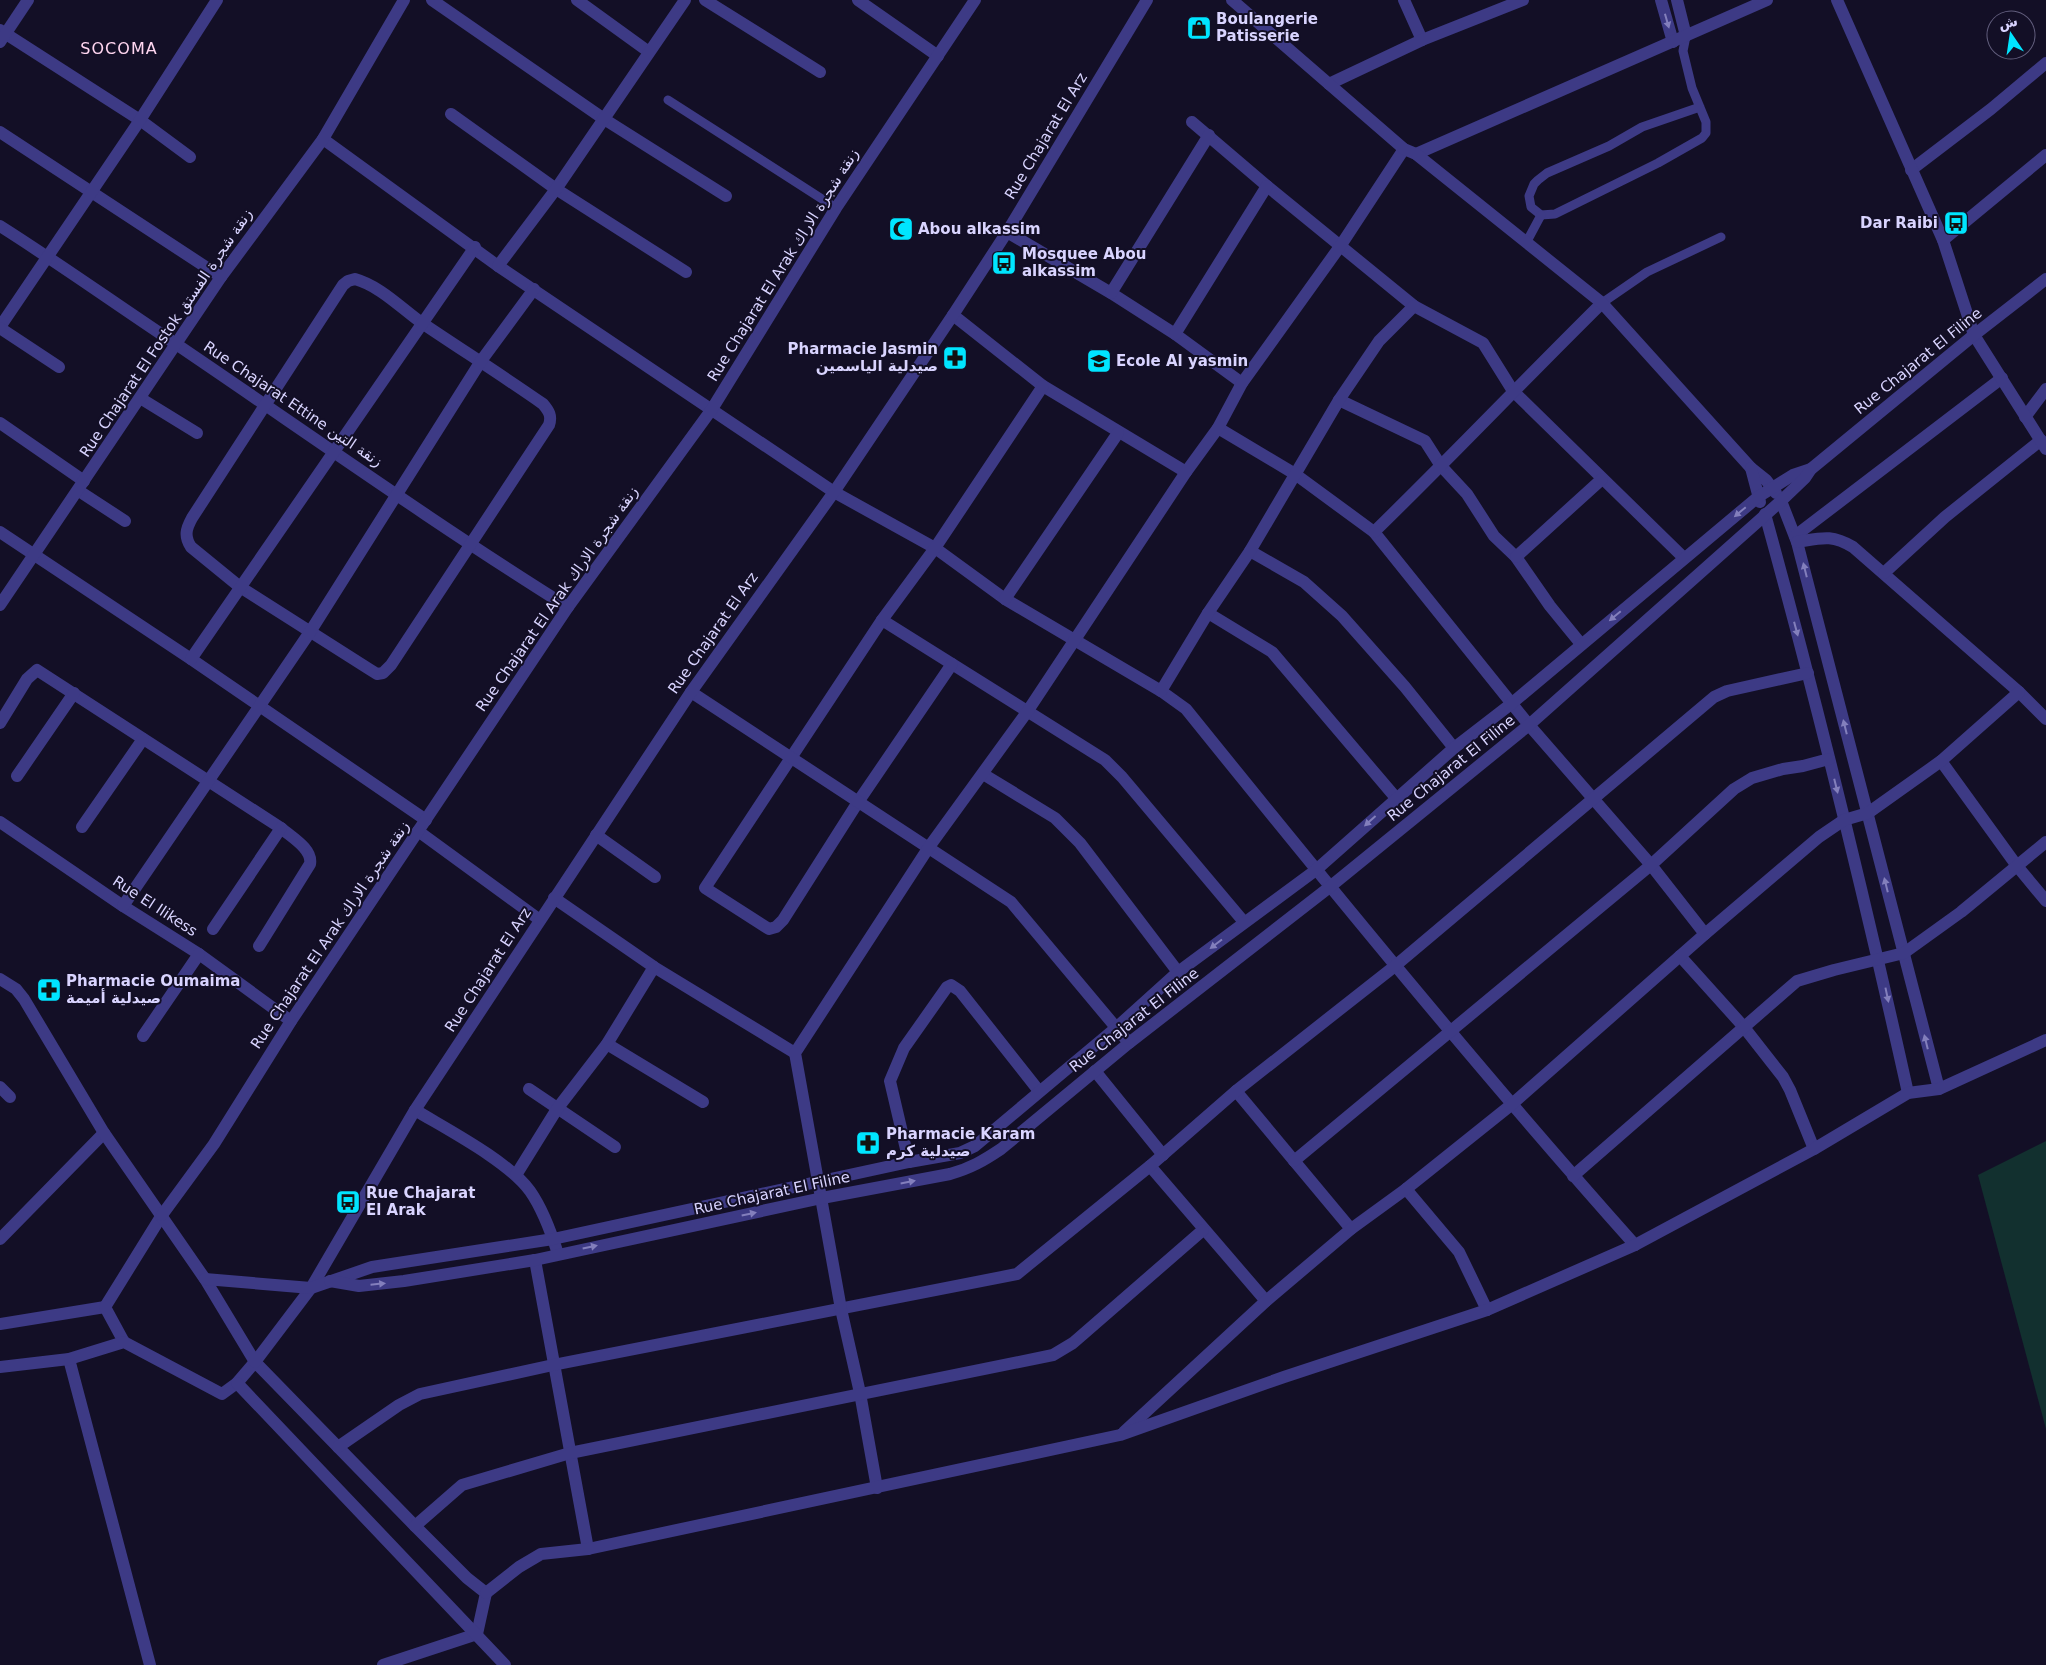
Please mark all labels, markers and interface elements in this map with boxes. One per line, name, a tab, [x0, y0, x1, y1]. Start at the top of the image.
place label: Boulangerie Patisserie	[1216, 10, 1318, 45]
north arrow	[1986, 10, 2036, 60]
text: ش	[1997, 12, 2019, 32]
one-way arrow	[1663, 14, 1671, 29]
shop icon: Boulangerie Patisserie	[1186, 15, 1212, 41]
district label: SOCOMA	[80, 39, 158, 58]
street label: Rue Chajarat El Arz	[1001, 69, 1091, 203]
street label: Rue Chajarat El Arak زنقة شجرة الاراك	[704, 145, 862, 385]
street label: Rue Chajarat El Fostok زنقة شجرة الفستق	[76, 205, 256, 461]
bus stop icon: Dar Raibi	[1943, 210, 1969, 236]
place label: Dar Raibi	[1860, 214, 1938, 232]
mosque icon: Abou alkassim	[888, 216, 914, 242]
place label: Abou alkassim	[918, 220, 1041, 238]
place label: Mosquee Abou alkassim	[1022, 245, 1146, 280]
bus stop icon: Mosquee Abou alkassim	[991, 250, 1017, 276]
street label: Rue Chajarat El Filine	[1851, 304, 1985, 418]
street label: Rue Chajarat Ettine زنقة التين	[200, 337, 386, 471]
place label: Pharmacie Jasmin صيدلية الياسمين	[788, 340, 938, 375]
pharmacy icon: Pharmacie Jasmin صيدلية الياسمين	[942, 345, 968, 371]
school or university icon: Ecole Al yasmin	[1086, 348, 1112, 374]
place label: Ecole Al yasmin	[1116, 352, 1248, 370]
street label: Rue Chajarat El Arak زنقة شجرة الاراك	[472, 483, 642, 715]
one-way arrow	[1734, 506, 1747, 517]
one-way arrow	[1800, 562, 1808, 577]
street label: Rue Chajarat El Arz	[664, 569, 762, 697]
one-way arrow	[1609, 610, 1622, 621]
one-way arrow	[1792, 621, 1800, 636]
street label: Rue Chajarat El Filine	[1384, 711, 1518, 825]
one-way arrow	[1841, 720, 1849, 735]
one-way arrow	[1832, 779, 1840, 794]
one-way arrow	[1364, 816, 1377, 827]
street label: Rue Chajarat El Arak زنقة شجرة الاراك	[247, 818, 413, 1052]
street label: Rue El Ilikess	[109, 872, 201, 940]
one-way arrow	[1882, 877, 1890, 892]
street label: Rue Chajarat El Arz	[441, 904, 535, 1036]
one-way arrow	[1209, 939, 1223, 949]
street label: Rue Chajarat El Filine	[1066, 964, 1202, 1076]
place label: Pharmacie Oumaima صيدلية أميمة	[66, 972, 240, 1007]
pharmacy icon: Pharmacie Oumaima صيدلية أميمة	[36, 977, 62, 1003]
one-way arrow	[1883, 988, 1891, 1003]
one-way arrow	[1922, 1034, 1930, 1049]
place label: Pharmacie Karam صيدلية كرم	[886, 1125, 1035, 1160]
pharmacy icon: Pharmacie Karam صيدلية كرم	[855, 1130, 881, 1156]
street label: Rue Chajarat El Filine	[692, 1168, 852, 1218]
one-way arrow	[900, 1178, 916, 1186]
place label: Rue Chajarat El Arak	[366, 1184, 475, 1219]
bus stop icon: Rue Chajarat El Arak	[335, 1189, 361, 1215]
one-way arrow	[741, 1210, 756, 1218]
one-way arrow	[582, 1243, 598, 1251]
one-way arrow	[370, 1280, 386, 1288]

